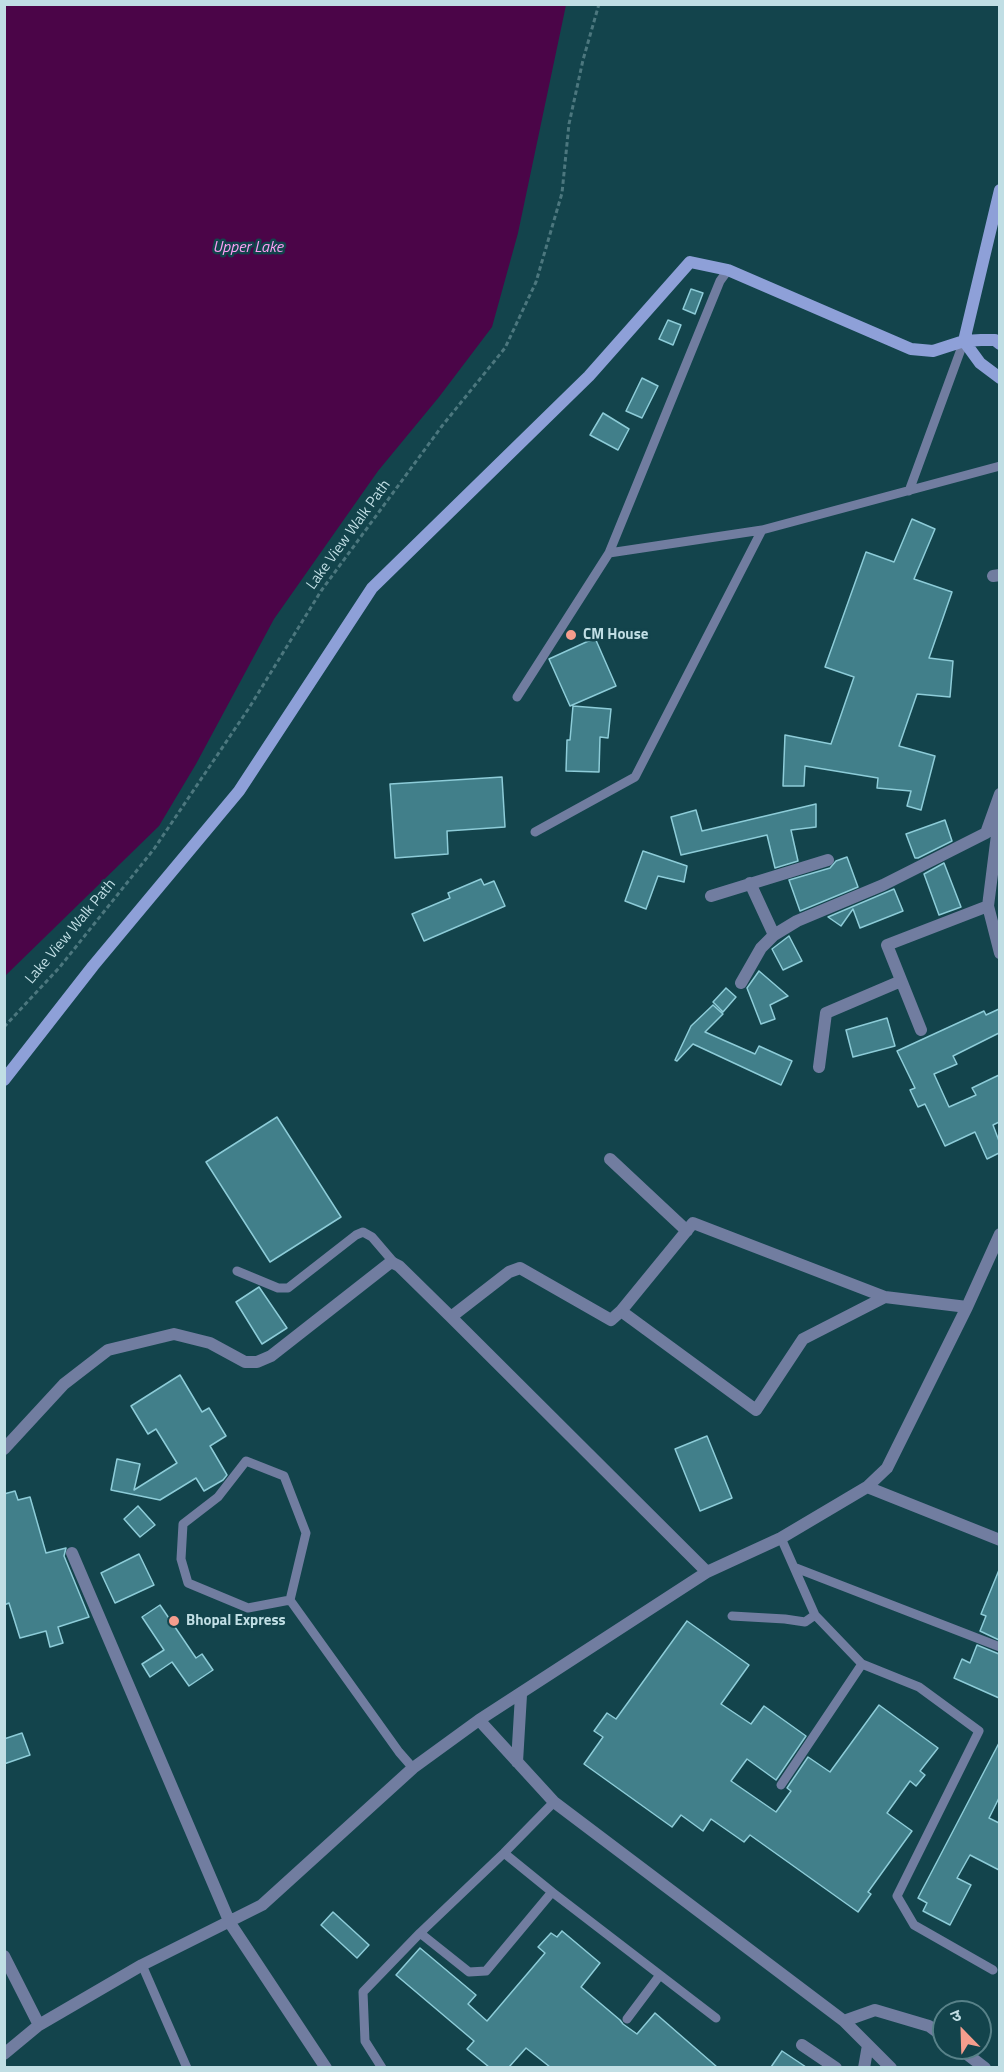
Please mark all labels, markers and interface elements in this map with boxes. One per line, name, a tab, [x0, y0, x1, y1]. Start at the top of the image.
water label: Upper Lake	[213, 238, 283, 258]
street label: Lake View Walk Path	[303, 477, 395, 593]
place label: CM House	[583, 626, 648, 644]
marker: CM House	[564, 628, 578, 642]
street label: Lake View Walk Path	[22, 876, 120, 988]
place label: Bhopal Express	[186, 1612, 286, 1630]
marker: Bhopal Express	[167, 1614, 181, 1628]
north arrow	[932, 2000, 992, 2060]
text: उ	[947, 2002, 965, 2028]

